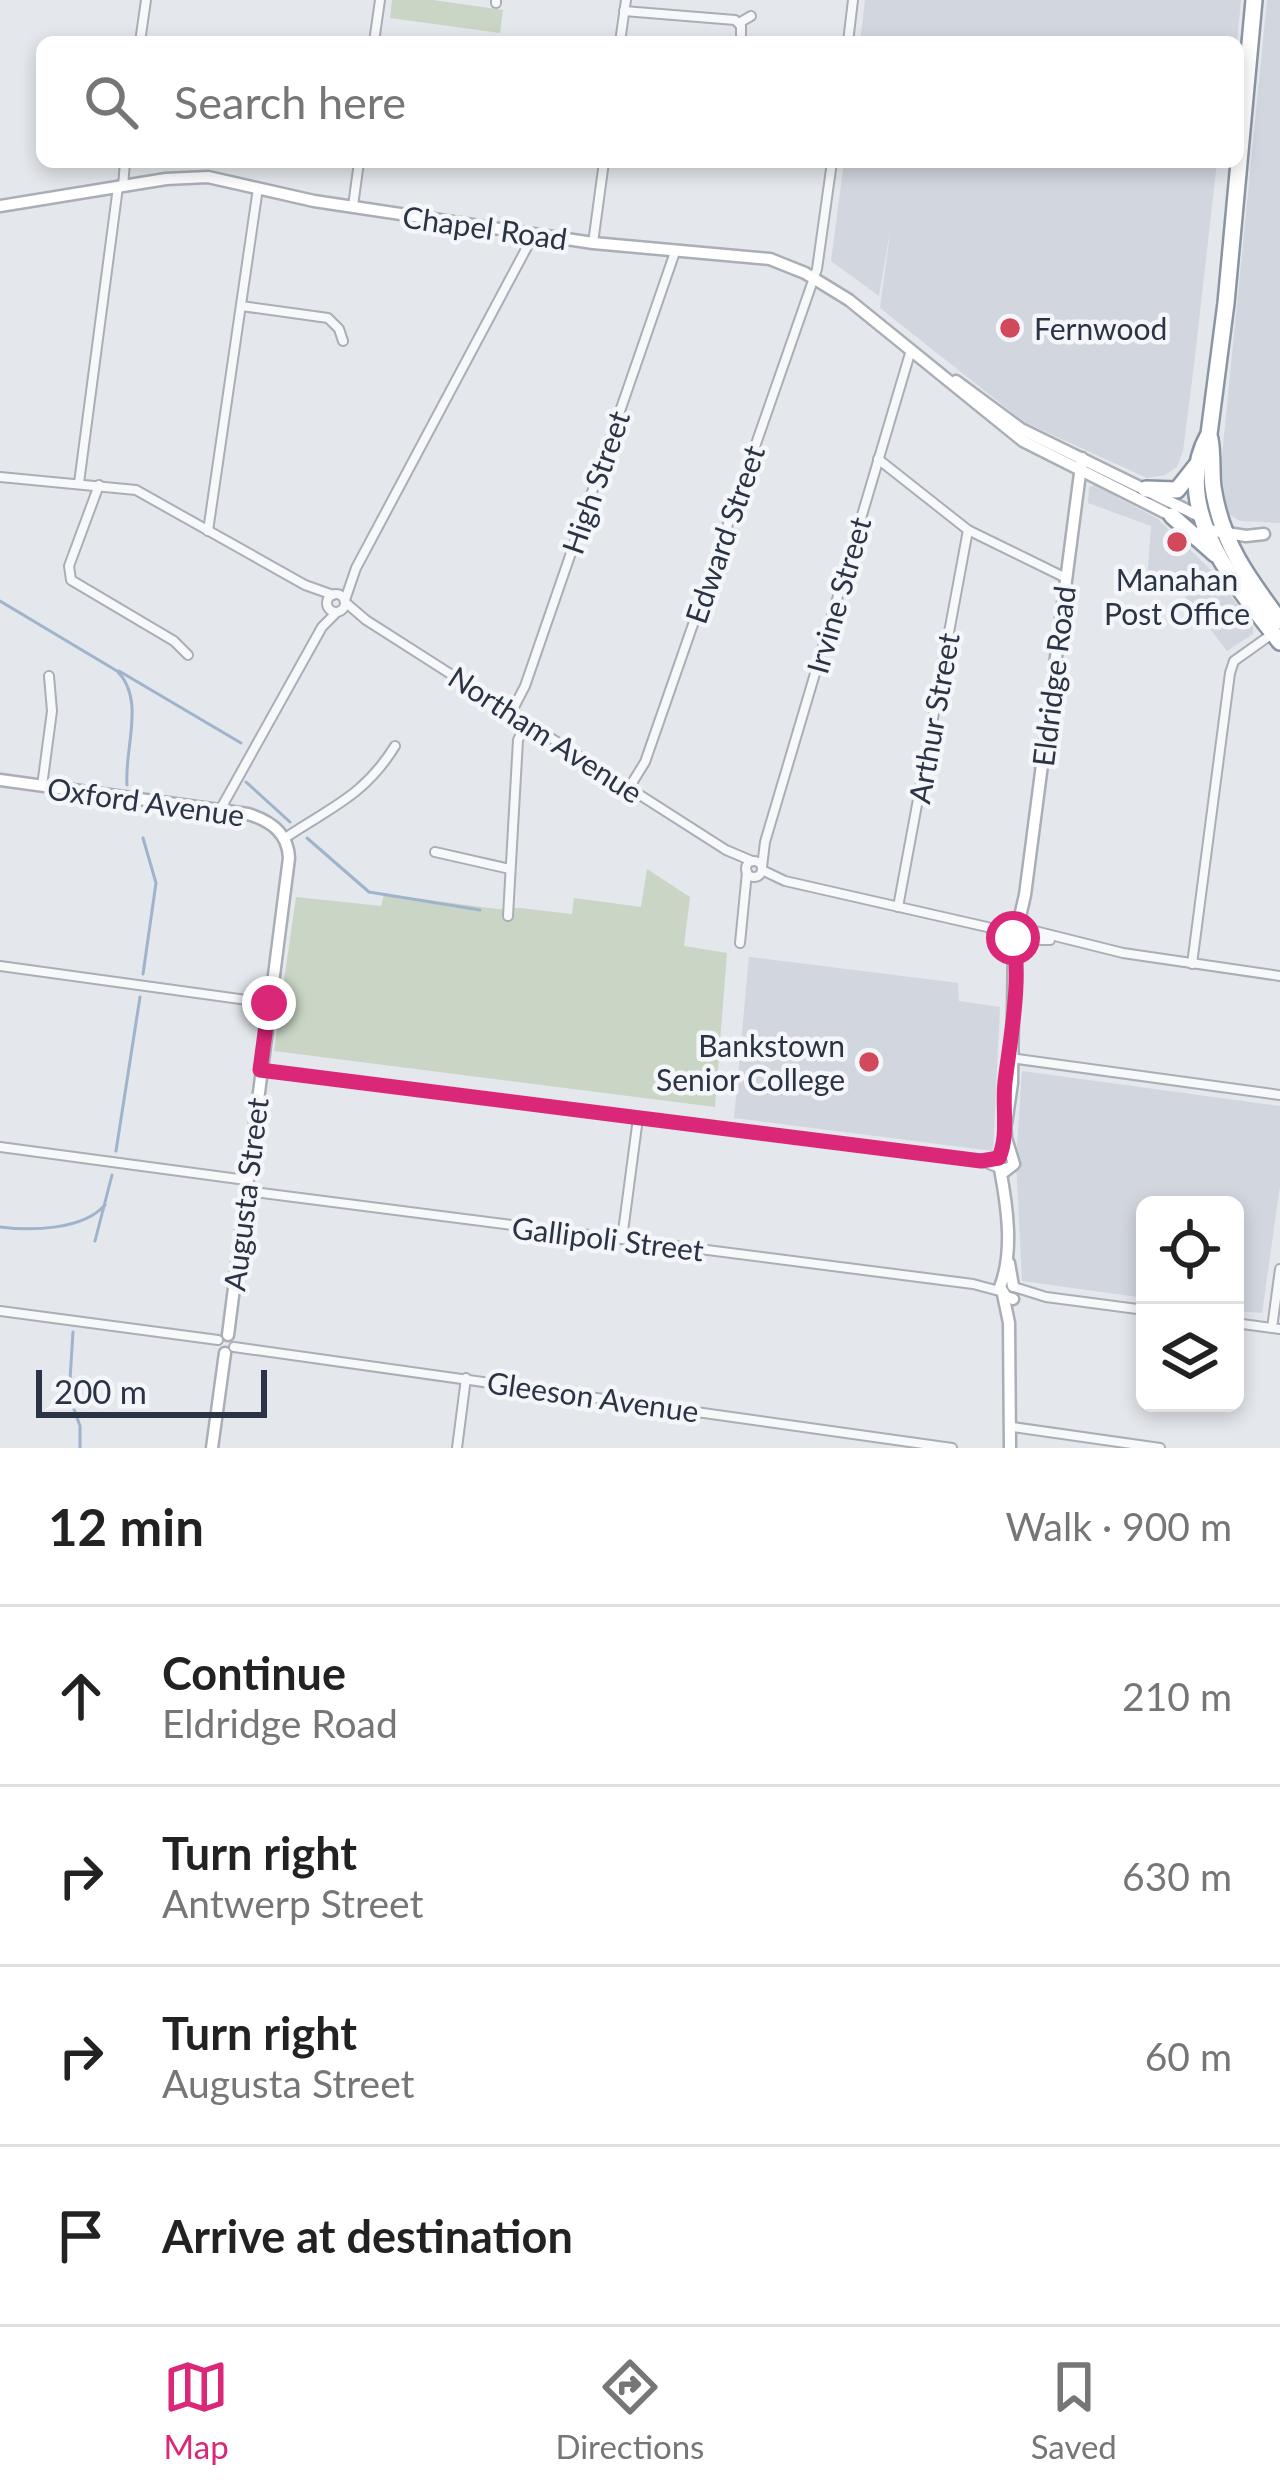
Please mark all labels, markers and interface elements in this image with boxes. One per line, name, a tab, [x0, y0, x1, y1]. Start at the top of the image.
search box	[36, 36, 1244, 168]
icon: search	[78, 69, 144, 135]
text: Search here	[174, 75, 406, 129]
street label: Chapel Road	[400, 198, 570, 256]
place label: Fernwood	[1034, 310, 1167, 346]
marker: Fernwood	[997, 315, 1023, 341]
street label: High Street	[554, 406, 636, 558]
street label: Edward Street	[677, 440, 771, 628]
street label: Irvine Street	[799, 512, 878, 677]
marker: Manahan Post Office	[1164, 529, 1190, 555]
place label: Manahan Post Office	[1104, 561, 1250, 631]
street label: Eldridge Road	[1024, 584, 1082, 768]
street label: Arthur Street	[900, 630, 966, 806]
street label: Northam Avenue	[442, 658, 650, 810]
street label: Oxford Avenue	[45, 769, 247, 833]
route start	[986, 911, 1040, 965]
route end	[242, 976, 296, 1030]
place label: Bankstown Senior College	[656, 1027, 845, 1097]
marker: Bankstown Senior College	[856, 1049, 882, 1075]
street label: Augusta Street	[215, 1095, 275, 1293]
map controls	[1136, 1196, 1244, 1412]
button: locate	[1136, 1196, 1244, 1304]
street label: Gallipoli Street	[510, 1208, 706, 1268]
button: layers	[1136, 1304, 1244, 1412]
street label: Gleeson Avenue	[485, 1363, 701, 1429]
scale bar	[36, 1364, 267, 1417]
text: 200 m	[54, 1371, 147, 1411]
text: 12 min	[48, 1496, 204, 1557]
text: Walk · 900 m	[1005, 1503, 1232, 1549]
text: Continue	[162, 1646, 346, 1700]
icon: ahead	[48, 1663, 114, 1729]
text: 210 m	[1122, 1673, 1232, 1719]
text: Eldridge Road	[162, 1700, 398, 1746]
text: Turn right	[162, 1826, 357, 1880]
icon: right	[48, 1843, 114, 1909]
text: 630 m	[1122, 1853, 1232, 1899]
text: Antwerp Street	[162, 1880, 423, 1926]
text: Turn right	[162, 2006, 357, 2060]
icon: right	[48, 2023, 114, 2089]
text: 60 m	[1145, 2033, 1232, 2079]
text: Augusta Street	[162, 2060, 415, 2106]
icon: arrive	[48, 2203, 114, 2269]
text: Arrive at destination	[162, 2209, 573, 2263]
tab: Map	[163, 2354, 229, 2466]
tab: Directions	[555, 2354, 704, 2466]
tab: Saved	[1031, 2354, 1117, 2466]

